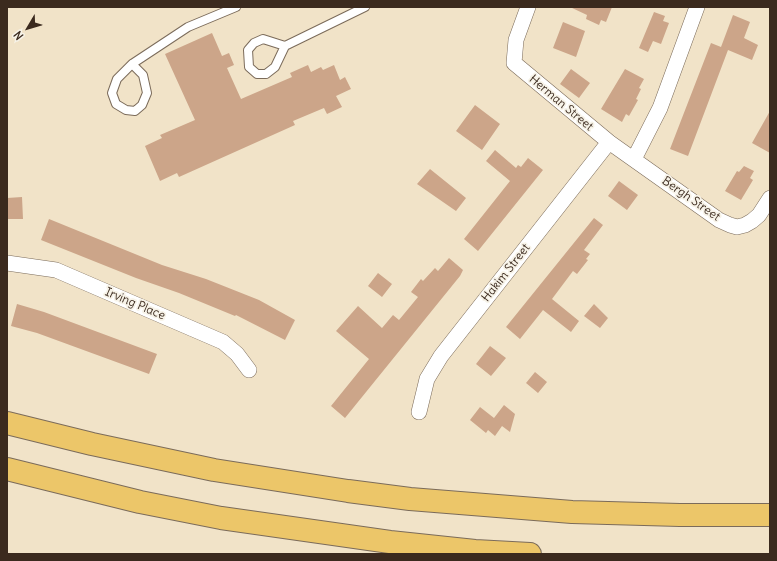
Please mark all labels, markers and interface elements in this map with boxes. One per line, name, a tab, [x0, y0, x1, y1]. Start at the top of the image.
north arrow	[8, 8, 48, 48]
text: N	[11, 28, 26, 43]
street label: Herman Street	[526, 72, 596, 134]
street label: Bergh Street	[659, 174, 723, 224]
street label: Hakim Street	[479, 241, 533, 305]
street label: Irving Place	[103, 285, 167, 323]

